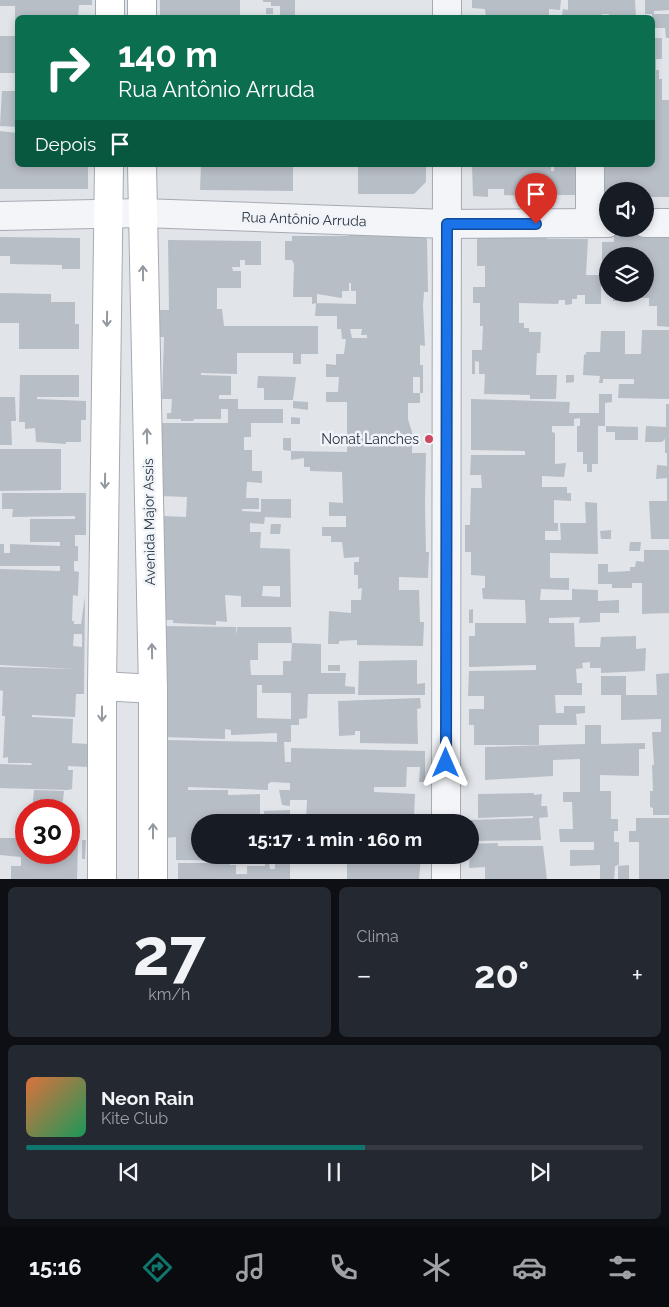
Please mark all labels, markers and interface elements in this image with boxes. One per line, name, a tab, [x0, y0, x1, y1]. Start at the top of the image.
text: 140 m	[118, 34, 218, 75]
icon: right	[35, 35, 100, 100]
text: Rua Antônio Arruda	[118, 76, 315, 102]
icon: arrive	[106, 130, 134, 158]
text: Depois	[35, 133, 96, 155]
pin	[515, 173, 557, 224]
icon: arrive	[522, 180, 550, 208]
map controls	[599, 182, 654, 302]
button: sound	[599, 182, 654, 237]
street label: Rua Antônio Arruda	[241, 209, 367, 229]
button: layers	[599, 247, 654, 302]
one-way arrow	[138, 266, 148, 282]
one-way arrow	[102, 310, 112, 326]
one-way arrow	[142, 428, 152, 444]
place label: Nonat Lanches	[321, 431, 419, 447]
marker: Nonat Lanches	[423, 433, 435, 445]
street label: Avenida Major Assis	[140, 458, 158, 586]
one-way arrow	[100, 472, 110, 489]
one-way arrow	[147, 643, 157, 660]
one-way arrow	[97, 705, 107, 721]
position arrow	[419, 736, 471, 788]
speed limit sign: 30	[15, 799, 80, 864]
one-way arrow	[148, 823, 158, 840]
text: 15:17 · 1 min · 160 m	[248, 828, 422, 850]
text: 27	[133, 914, 206, 990]
text: Clima	[357, 927, 399, 946]
text: 20°	[474, 952, 529, 997]
text: −	[357, 959, 372, 992]
text: +	[631, 959, 643, 992]
text: km/h	[148, 985, 190, 1004]
text: Neon Rain	[101, 1087, 194, 1109]
text: Kite Club	[101, 1109, 168, 1128]
icon: previous	[115, 1158, 143, 1186]
icon: pause	[320, 1158, 348, 1186]
icon: next	[526, 1158, 554, 1186]
icon: directions	[140, 1250, 175, 1285]
icon: music	[233, 1250, 268, 1285]
icon: phone	[326, 1250, 361, 1285]
icon: climate	[419, 1250, 454, 1285]
icon: car	[512, 1250, 547, 1285]
icon: filters	[605, 1250, 640, 1285]
text: 15:16	[29, 1254, 82, 1280]

